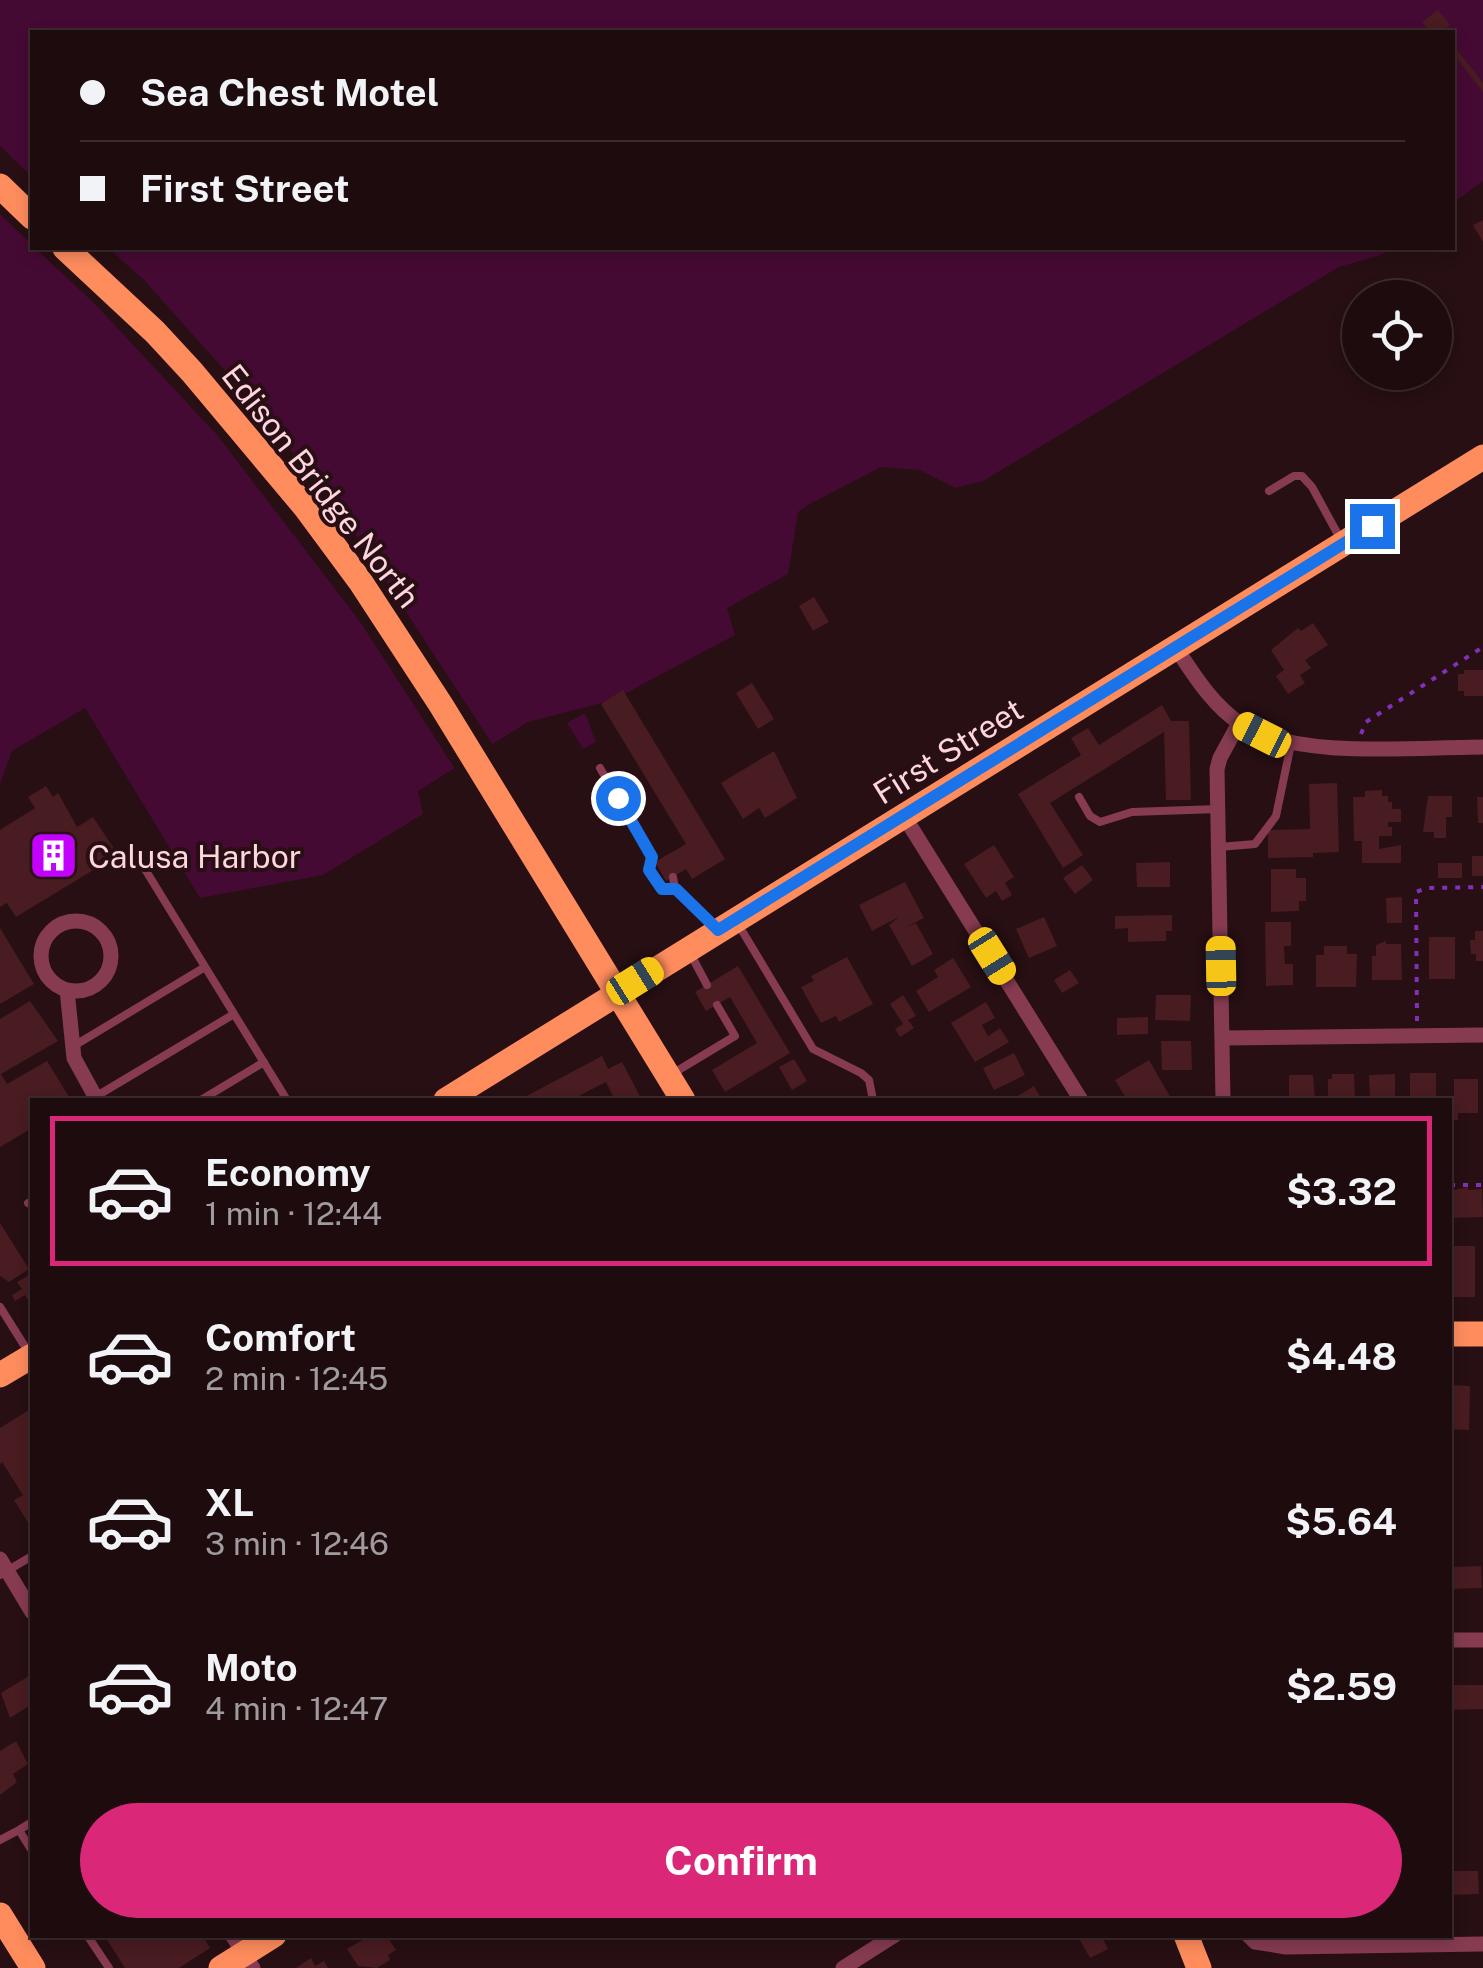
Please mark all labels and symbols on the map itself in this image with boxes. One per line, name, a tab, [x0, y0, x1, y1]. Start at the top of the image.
street label: Edison Bridge North	[215, 357, 427, 615]
route end	[1350, 504, 1395, 549]
street label: First Street	[867, 691, 1029, 811]
car	[1228, 708, 1296, 762]
route start	[596, 776, 641, 821]
building icon: Calusa Harbor	[27, 830, 79, 882]
place label: Calusa Harbor	[88, 838, 301, 875]
car	[963, 923, 1021, 989]
car	[1205, 936, 1237, 996]
car	[602, 952, 668, 1010]

